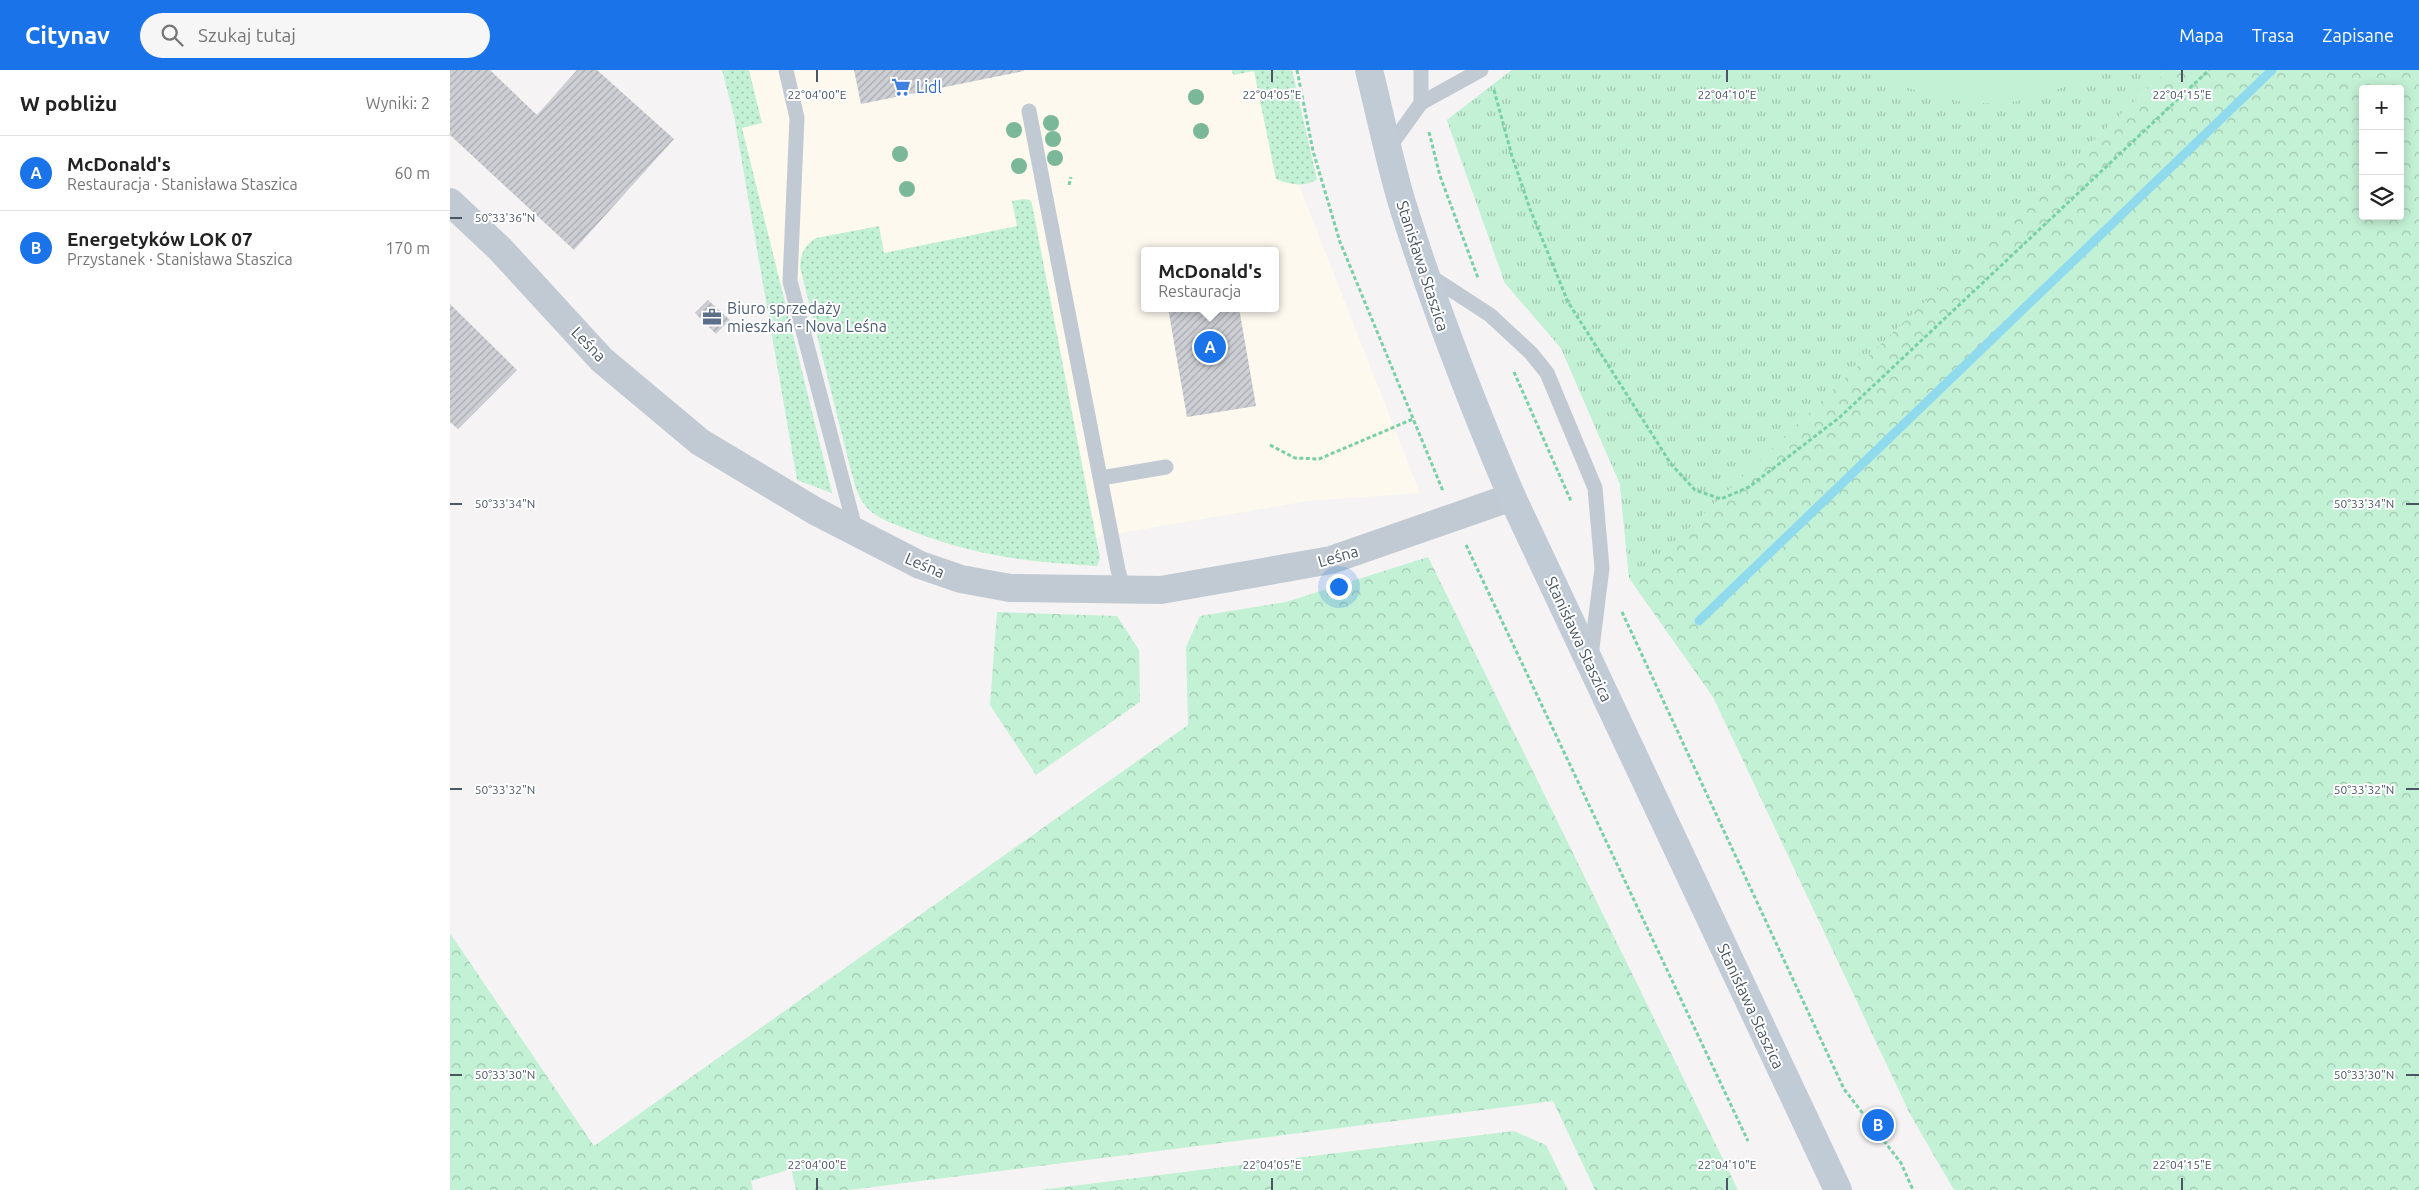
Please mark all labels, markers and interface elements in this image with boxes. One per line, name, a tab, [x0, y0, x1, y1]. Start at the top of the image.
search box	[140, 13, 490, 58]
icon: search	[158, 21, 186, 49]
text: Citynav	[25, 22, 110, 49]
text: Szukaj tutaj	[198, 24, 296, 46]
text: Mapa	[2179, 25, 2224, 45]
text: Trasa	[2252, 25, 2294, 45]
text: Zapisane	[2322, 25, 2394, 45]
supermarket icon: Lidl	[890, 76, 912, 98]
place label: Lidl	[916, 78, 942, 96]
map controls	[2359, 85, 2404, 220]
button: +	[2359, 85, 2404, 130]
text: 22°04'00"E	[788, 88, 847, 101]
text: 22°04'05"E	[1243, 88, 1302, 101]
text: 22°04'10"E	[1698, 88, 1757, 101]
text: 22°04'15"E	[2153, 88, 2212, 101]
text: W pobliżu	[20, 91, 117, 115]
text: Wyniki: 2	[366, 94, 430, 112]
button: −	[2359, 130, 2404, 175]
text: McDonald's	[67, 153, 171, 175]
text: A	[30, 164, 42, 182]
text: 60 m	[394, 164, 430, 182]
text: Restauracja · Stanisława Staszica	[67, 175, 298, 193]
button: layers	[2359, 175, 2404, 220]
street label: Stanisława Staszica	[1393, 198, 1453, 334]
text: 50°33'36"N	[475, 211, 535, 224]
text: Energetyków LOK 07	[67, 228, 253, 250]
text: B	[31, 239, 41, 257]
text: 170 m	[385, 239, 430, 257]
popup	[1141, 247, 1279, 312]
text: Przystanek · Stanisława Staszica	[67, 250, 293, 268]
text: McDonald's	[1158, 260, 1262, 282]
text: Restauracja	[1158, 282, 1241, 300]
place label: Biuro sprzedaży mieszkań - Nova Leśna	[727, 299, 887, 335]
office icon: Biuro sprzedaży mieszkań - Nova Leśna	[701, 306, 723, 328]
street label: Leśna	[568, 323, 610, 365]
pin: A	[1194, 328, 1226, 366]
text: 50°33'34"N	[475, 497, 535, 510]
text: 50°33'34"N	[2334, 497, 2394, 510]
street label: Leśna	[1316, 542, 1360, 570]
street label: Leśna	[902, 549, 948, 581]
street label: Stanisława Staszica	[1542, 573, 1616, 705]
your location	[1326, 574, 1352, 600]
text: 50°33'32"N	[475, 783, 535, 796]
text: 50°33'32"N	[2334, 783, 2394, 796]
street label: Stanisława Staszica	[1714, 940, 1788, 1072]
text: 50°33'30"N	[475, 1068, 535, 1081]
text: 50°33'30"N	[2334, 1068, 2394, 1081]
pin: B	[1862, 1106, 1894, 1144]
text: 22°04'00"E	[788, 1158, 847, 1171]
text: 22°04'05"E	[1243, 1158, 1302, 1171]
text: 22°04'10"E	[1698, 1158, 1757, 1171]
text: 22°04'15"E	[2153, 1158, 2212, 1171]

